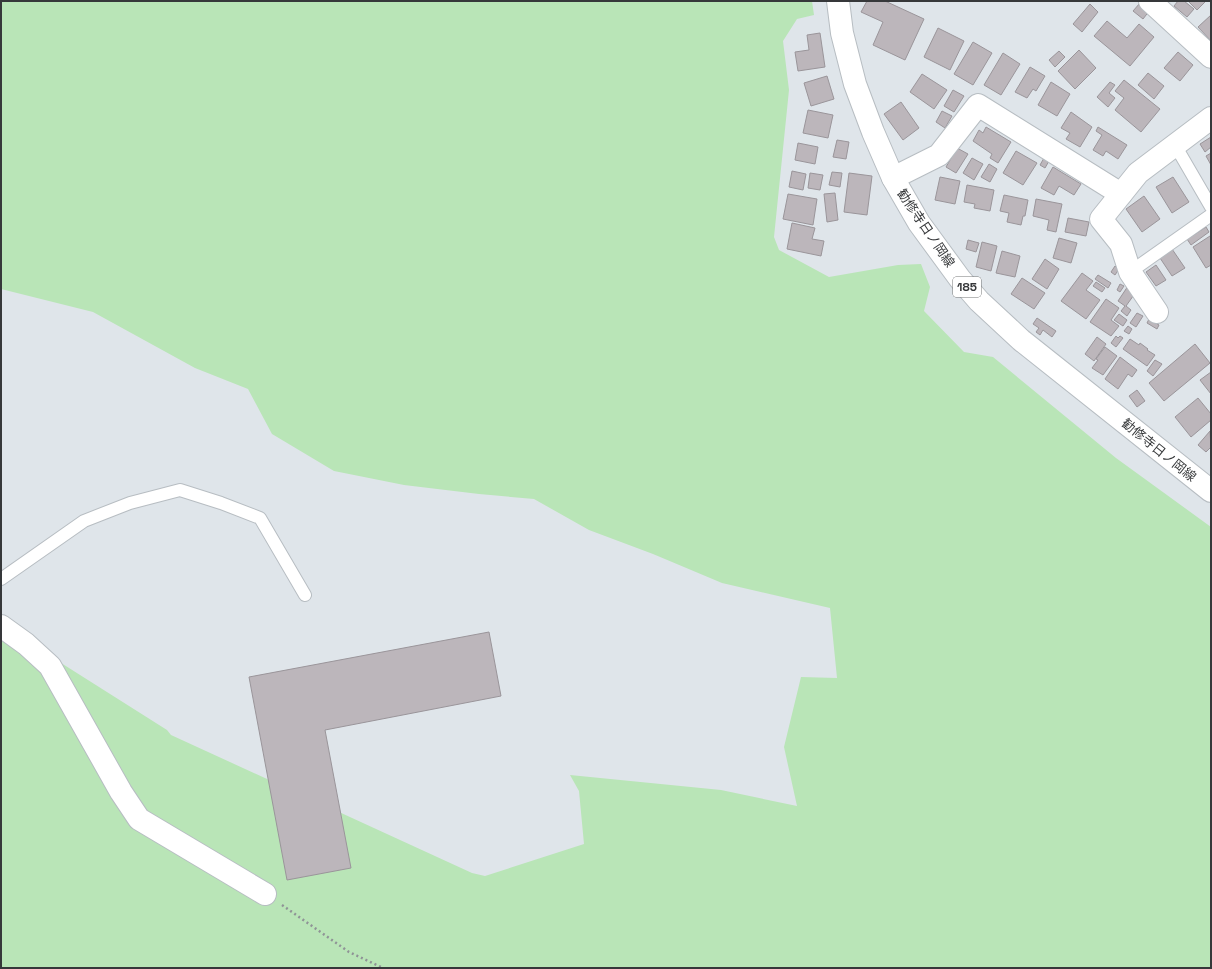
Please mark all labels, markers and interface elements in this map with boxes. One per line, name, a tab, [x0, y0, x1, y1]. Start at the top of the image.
street label: 勧修寺日ノ岡線	[894, 186, 958, 270]
road number: 185	[953, 277, 981, 297]
street label: 勧修寺日ノ岡線	[1118, 415, 1200, 485]

